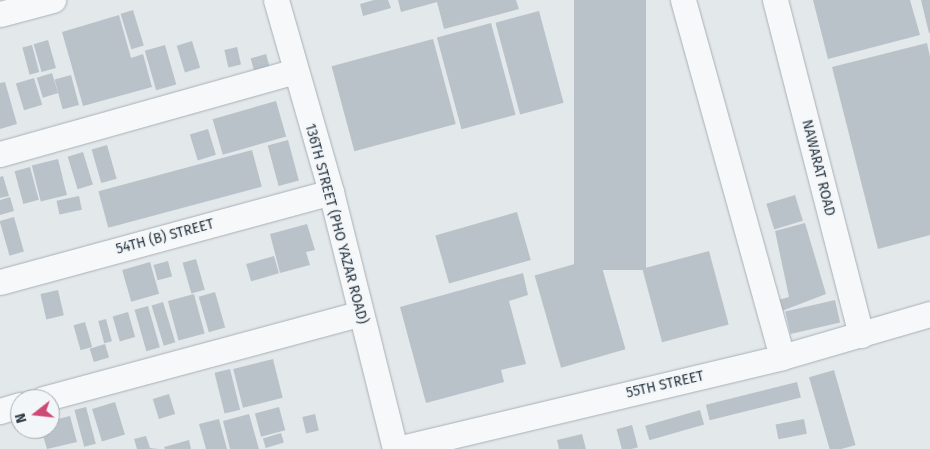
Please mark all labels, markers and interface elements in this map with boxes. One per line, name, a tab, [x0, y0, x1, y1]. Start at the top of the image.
street label: NAWARAT ROAD	[798, 118, 838, 218]
street label: 136TH STREET (PHO YAZAR ROAD)	[301, 122, 371, 326]
street label: 54TH (B) STREET	[114, 216, 216, 258]
street label: 55TH STREET	[625, 368, 705, 402]
north arrow	[10, 389, 60, 439]
text: N	[12, 411, 31, 425]

